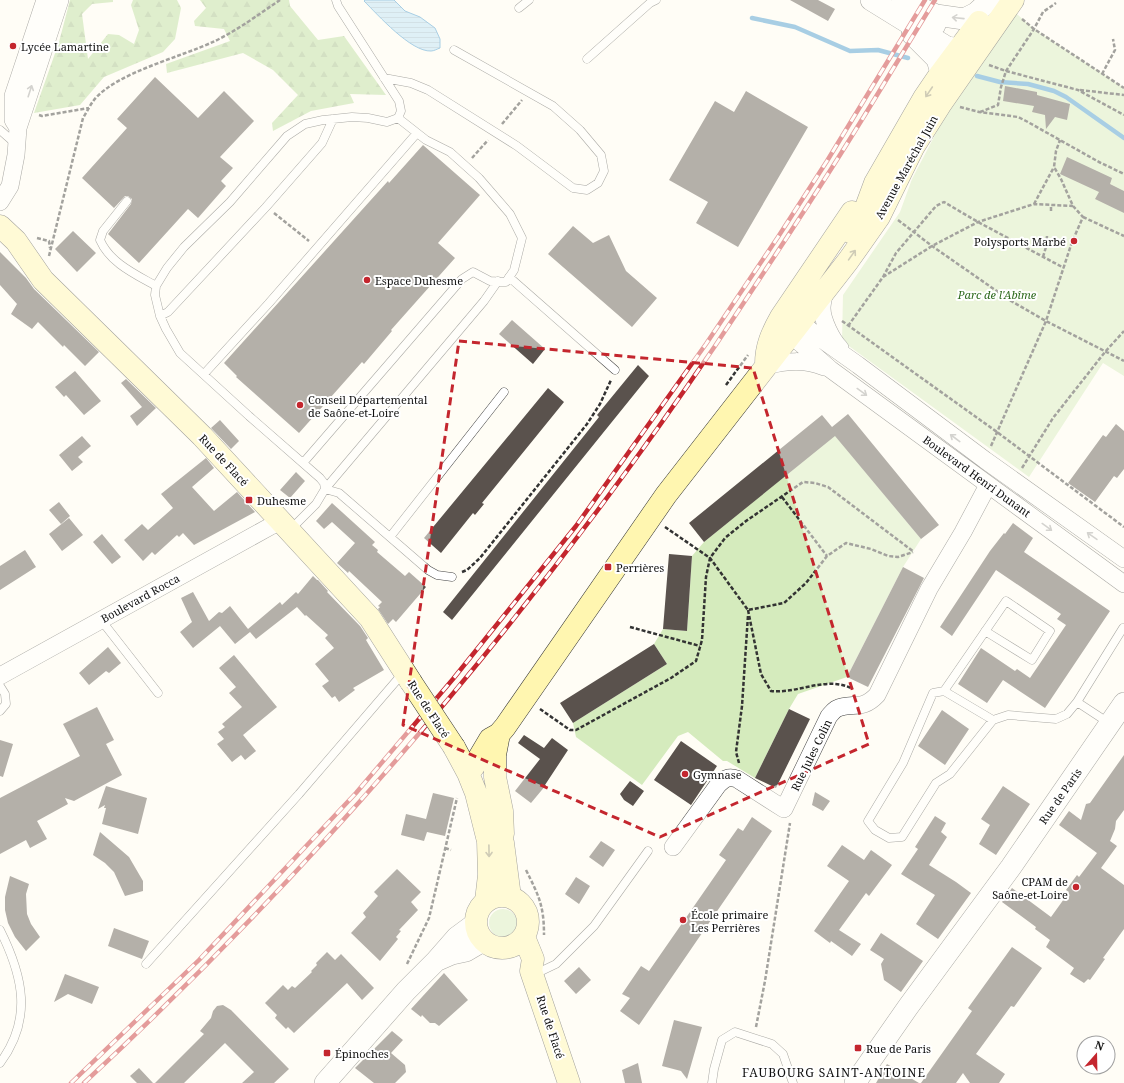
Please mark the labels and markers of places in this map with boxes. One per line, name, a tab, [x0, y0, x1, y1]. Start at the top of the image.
place label: Lycée Lamartine	[21, 39, 109, 54]
marker: Lycée Lamartine	[8, 41, 18, 51]
place label: Polysports Marbé	[974, 234, 1066, 249]
marker: Polysports Marbé	[1069, 236, 1079, 246]
place label: Espace Duhesme	[375, 273, 463, 288]
marker: Espace Duhesme	[362, 275, 372, 285]
place label: Conseil Départemental de Saône-et-Loire	[308, 392, 428, 420]
marker: Conseil Départemental de Saône-et-Loire	[295, 400, 305, 410]
place label: Duhesme	[257, 493, 306, 508]
marker: Duhesme	[244, 495, 254, 505]
place label: Perrières	[616, 560, 664, 575]
marker: Perrières	[603, 562, 613, 572]
place label: Gymnase	[693, 767, 742, 782]
marker: Gymnase	[680, 769, 690, 779]
place label: CPAM de Saône-et-Loire	[992, 874, 1068, 902]
marker: CPAM de Saône-et-Loire	[1071, 882, 1081, 892]
place label: École primaire Les Perrières	[691, 907, 769, 935]
marker: École primaire Les Perrières	[678, 915, 688, 925]
place label: Rue de Paris	[866, 1041, 931, 1056]
marker: Rue de Paris	[853, 1043, 863, 1053]
place label: Épinoches	[335, 1046, 389, 1061]
marker: Épinoches	[322, 1048, 332, 1058]

